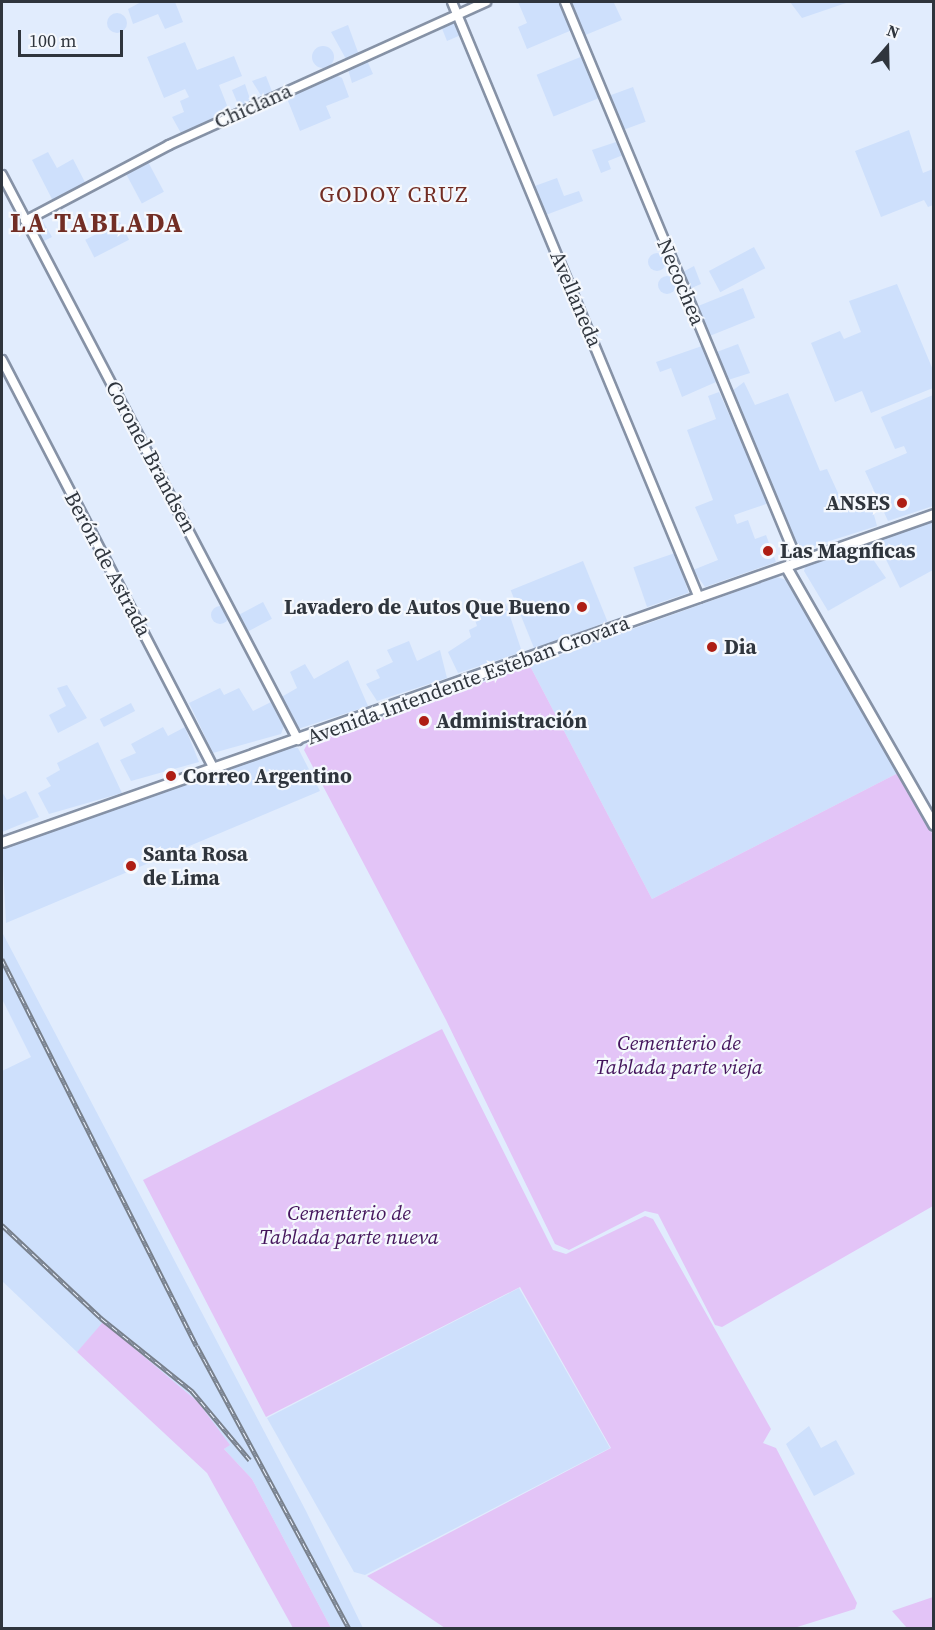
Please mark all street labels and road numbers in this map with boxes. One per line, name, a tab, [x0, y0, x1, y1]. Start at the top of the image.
street label: Chiclana	[210, 78, 296, 134]
street label: Necochea	[652, 235, 710, 329]
street label: Avellaneda	[544, 247, 608, 351]
street label: Coronel Brandsen	[100, 376, 202, 538]
street label: Berón de Astrada	[59, 487, 157, 641]
street label: Avenida Intendente Esteban Crovara	[303, 610, 633, 750]

